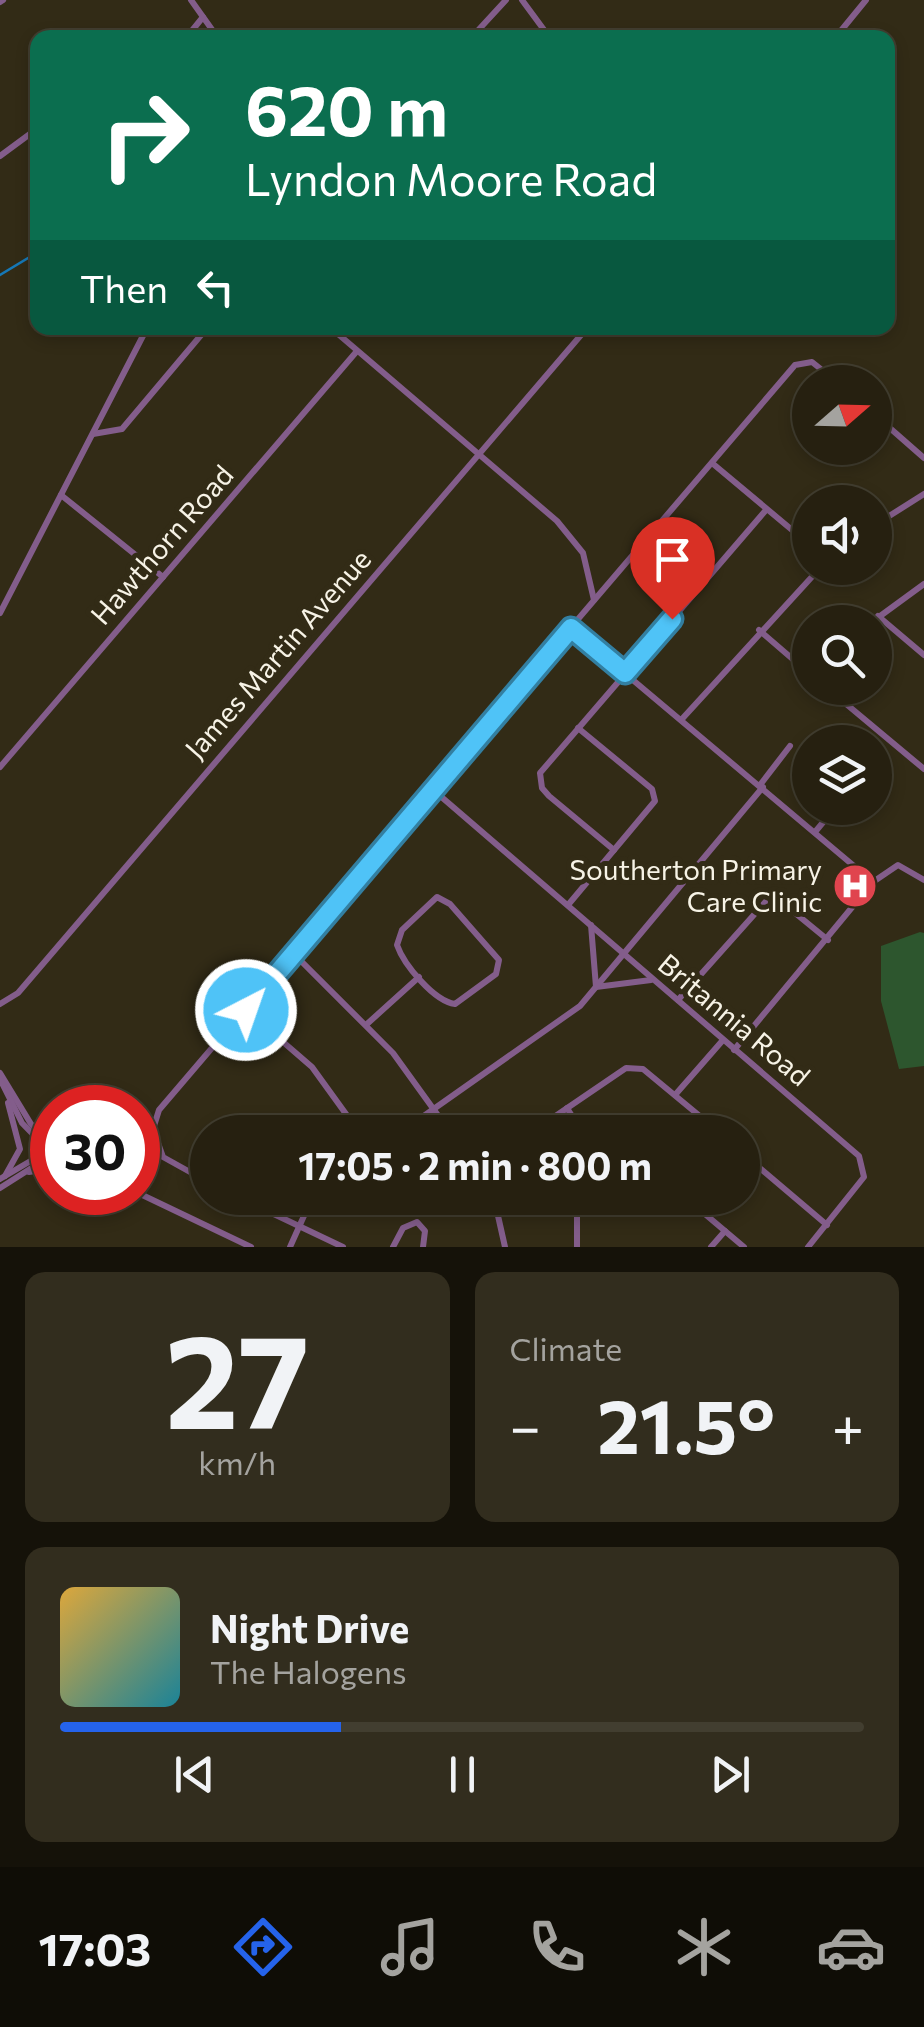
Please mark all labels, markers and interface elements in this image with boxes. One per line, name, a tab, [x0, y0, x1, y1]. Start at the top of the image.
text: 620 m	[245, 65, 448, 150]
icon: right	[80, 70, 210, 200]
text: Lyndon Moore Road	[245, 150, 657, 205]
icon: left	[188, 260, 243, 315]
text: Then	[80, 264, 168, 311]
north arrow	[792, 365, 892, 465]
map controls	[792, 365, 892, 825]
street label: Hawthorn Road	[83, 458, 240, 631]
button: sound	[792, 485, 892, 585]
pin	[630, 517, 715, 620]
icon: arrive	[645, 532, 700, 587]
street label: James Martin Avenue	[177, 542, 377, 765]
button: search	[792, 605, 892, 705]
button: layers	[792, 725, 892, 825]
place label: Southerton Primary Care Clinic	[570, 852, 822, 918]
hospital icon: Southerton Primary Care Clinic	[832, 863, 878, 909]
street label: Britannia Road	[652, 946, 817, 1092]
position arrow	[194, 958, 298, 1062]
speed limit sign: 30	[30, 1085, 160, 1215]
text: 17:05 · 2 min · 800 m	[298, 1141, 652, 1188]
text: 27	[165, 1297, 310, 1456]
text: Climate	[510, 1328, 622, 1368]
text: 21.5°	[597, 1378, 775, 1469]
text: −	[510, 1391, 541, 1458]
text: +	[832, 1391, 864, 1458]
text: km/h	[198, 1442, 276, 1482]
text: Night Drive	[210, 1604, 409, 1651]
text: The Halogens	[210, 1651, 407, 1691]
icon: previous	[167, 1747, 222, 1802]
icon: pause	[435, 1747, 490, 1802]
icon: next	[703, 1747, 758, 1802]
icon: directions	[228, 1912, 298, 1982]
icon: music	[375, 1912, 445, 1982]
icon: phone	[522, 1912, 592, 1982]
icon: climate	[669, 1912, 739, 1982]
icon: car	[816, 1912, 886, 1982]
text: 17:03	[38, 1920, 151, 1975]

